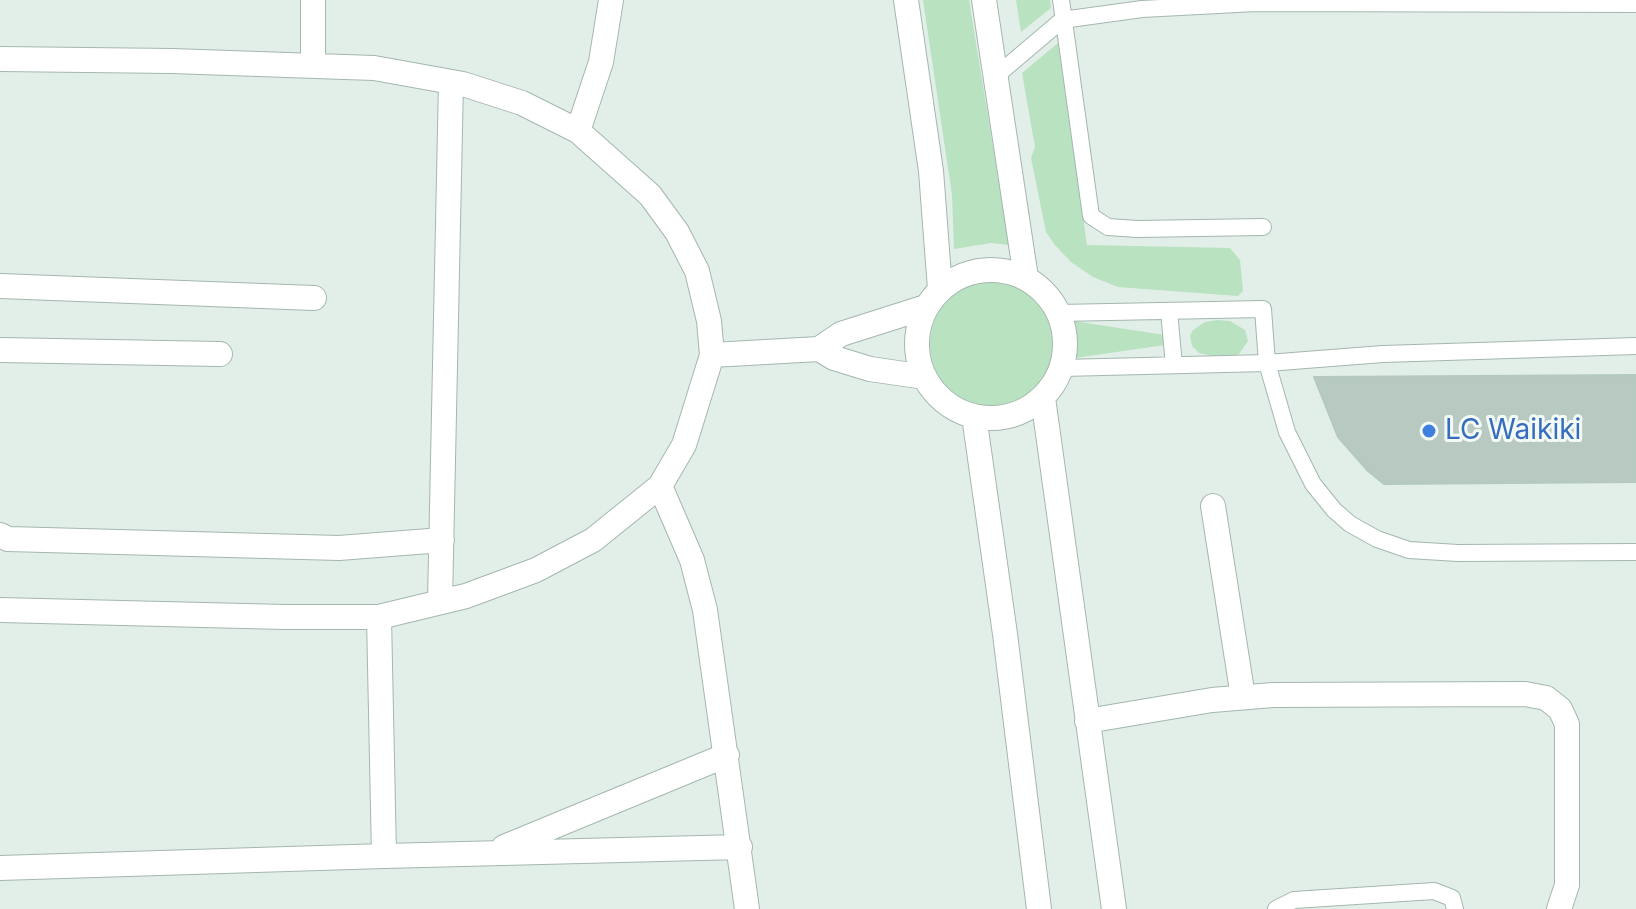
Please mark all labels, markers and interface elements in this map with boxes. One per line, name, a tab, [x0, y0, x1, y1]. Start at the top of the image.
place label: LC Waikiki	[1445, 414, 1581, 448]
marker: LC Waikiki	[1420, 422, 1438, 440]

